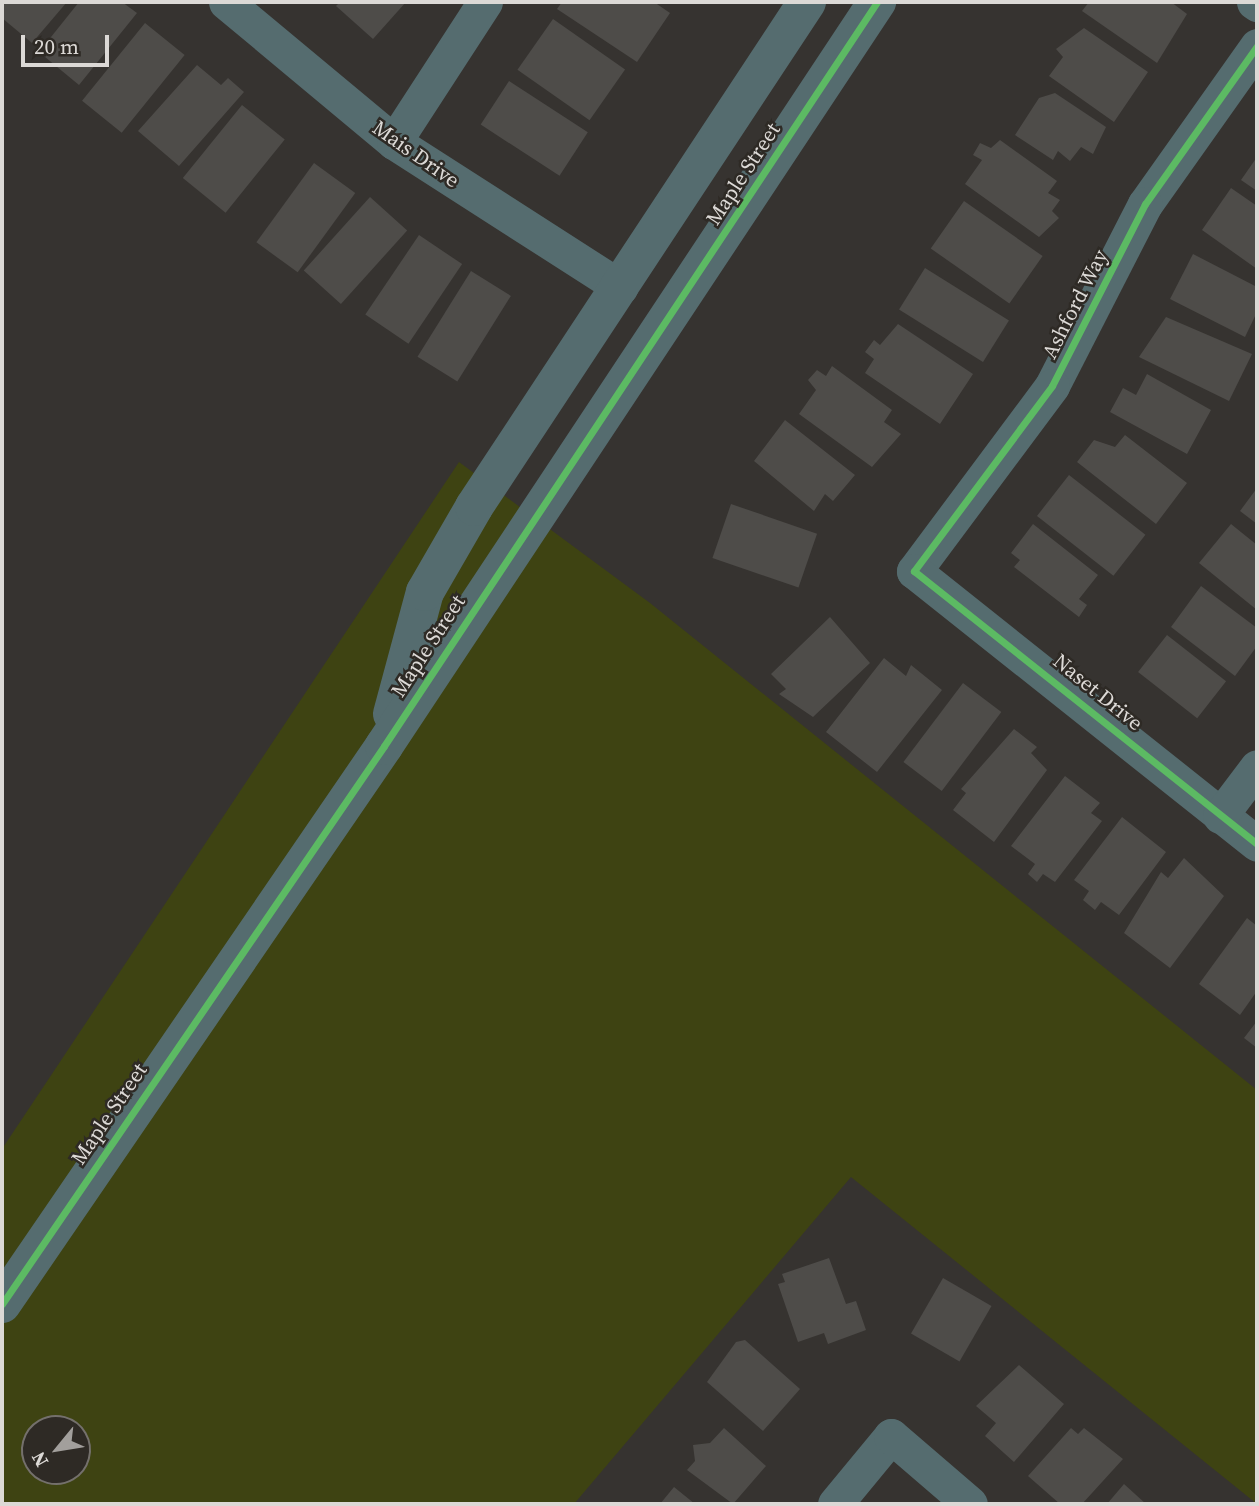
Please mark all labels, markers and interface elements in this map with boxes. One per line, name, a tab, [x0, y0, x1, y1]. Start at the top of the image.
scale bar	[24, 21, 112, 65]
text: 20 m	[34, 32, 79, 61]
street label: Mais Drive	[368, 115, 464, 193]
street label: Maple Street	[701, 118, 785, 230]
street label: Ashford Way	[1037, 245, 1113, 363]
street label: Maple Street	[386, 590, 470, 702]
street label: Naset Drive	[1048, 648, 1148, 736]
street label: Maple Street	[66, 1058, 152, 1170]
north arrow	[21, 1415, 91, 1485]
text: N	[25, 1447, 54, 1472]

